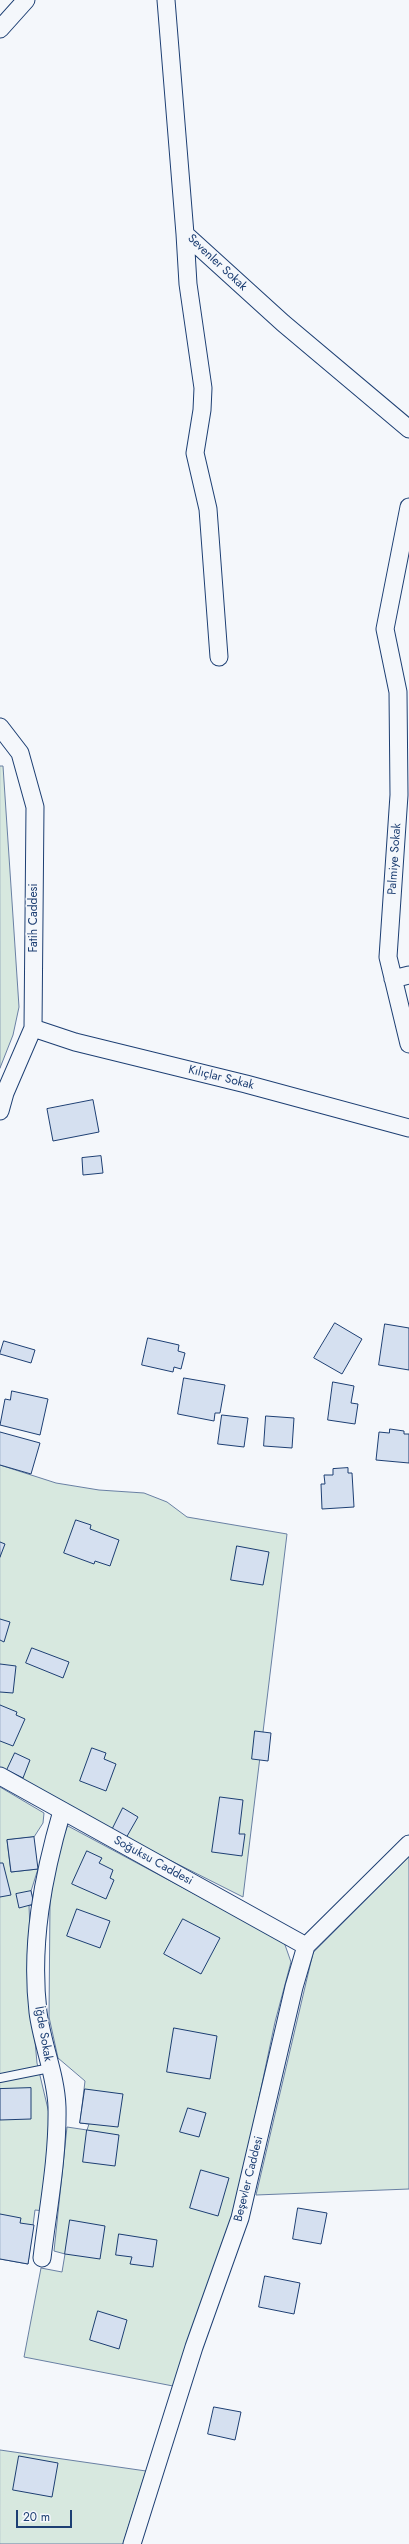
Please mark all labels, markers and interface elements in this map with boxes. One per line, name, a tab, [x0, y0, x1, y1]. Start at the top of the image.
street label: Sevenler Sokak	[184, 232, 250, 294]
street label: Palmiye Sokak	[385, 823, 405, 895]
street label: Fatih Caddesi	[27, 883, 41, 953]
street label: Kılıçlar Sokak	[187, 1063, 255, 1093]
street label: Soğuksu Caddesi	[111, 1833, 195, 1889]
street label: İğde Sokak	[31, 2005, 55, 2063]
street label: Beşevler Caddesi	[231, 2135, 267, 2223]
scale bar	[18, 2502, 74, 2528]
text: 20 m	[23, 2508, 50, 2526]

